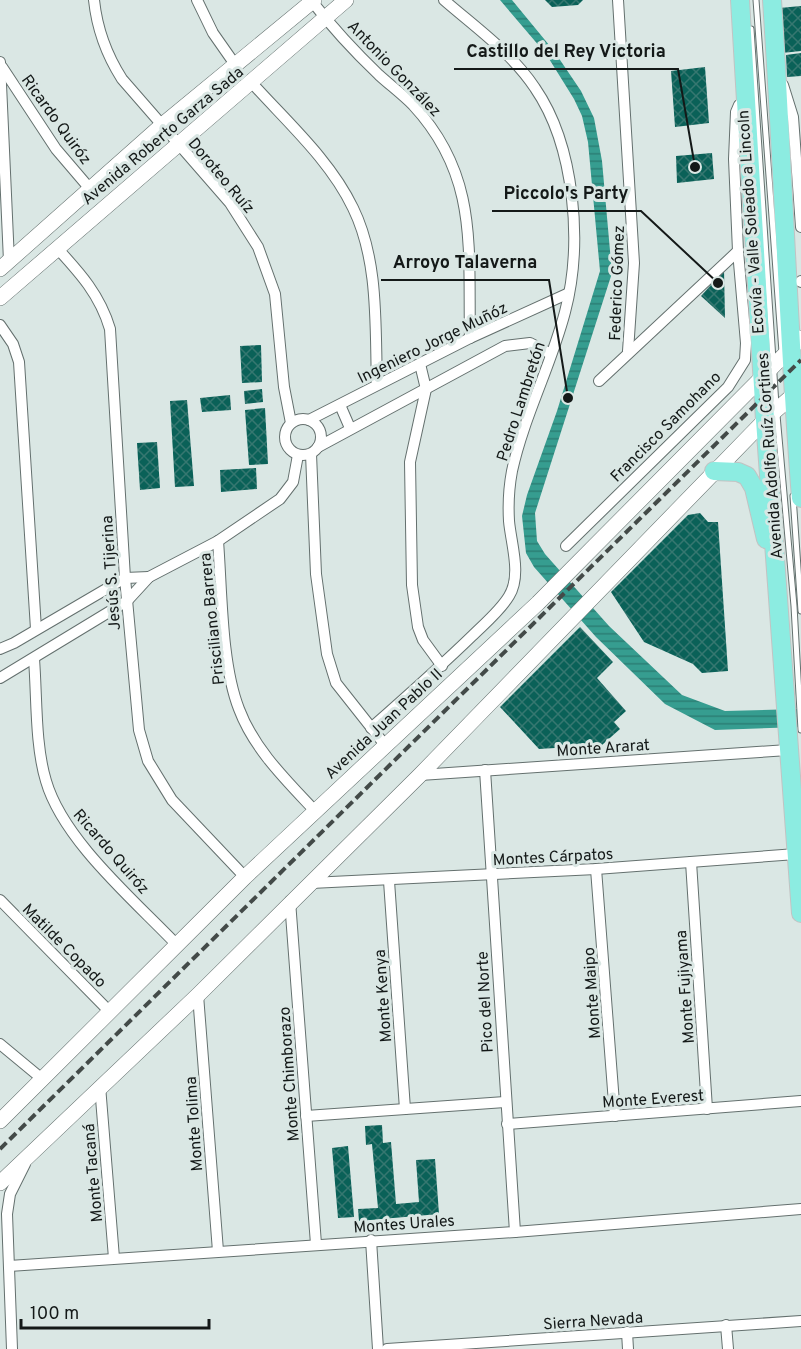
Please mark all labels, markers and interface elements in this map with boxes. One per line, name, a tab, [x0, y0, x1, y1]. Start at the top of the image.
street label: Antonio González	[343, 17, 445, 122]
callout: Castillo del Rey Victoria	[454, 33, 678, 69]
text: Castillo del Rey Victoria	[466, 41, 666, 64]
street label: Avenida Roberto Garza Sada	[78, 63, 248, 210]
street label: Ricardo Quiróz	[16, 71, 95, 169]
street label: Ecovía - Valle Soleado a Lincoln	[734, 109, 770, 334]
street label: Doroteo Ruíz	[183, 134, 258, 218]
callout: Piccolo's Party	[492, 175, 641, 211]
text: Piccolo's Party	[503, 183, 629, 206]
street label: Federico Gómez	[606, 225, 630, 341]
callout: Arroyo Talaverna	[381, 244, 549, 280]
text: Arroyo Talaverna	[393, 252, 537, 275]
street label: Ingeniero Jorge Muñóz	[355, 299, 511, 389]
street label: Pedro Lambretón	[493, 339, 551, 464]
street label: Avenida Adolfo Ruíz Cortines	[754, 352, 788, 560]
street label: Francisco Samohano	[607, 368, 726, 487]
street label: Jesús S. Tijerina	[98, 515, 126, 631]
street label: Prisciliano Barrera	[196, 552, 230, 686]
street label: Avenida Juan Pablo II	[321, 665, 447, 784]
street label: Monte Ararat	[556, 736, 651, 762]
street label: Ricardo Quiróz	[68, 806, 153, 899]
street label: Montes Cárpatos	[492, 845, 614, 871]
street label: Matilde Copado	[17, 900, 110, 993]
street label: Monte Fujiyama	[672, 929, 700, 1044]
street label: Monte Maipo	[580, 946, 606, 1039]
street label: Monte Kenya	[371, 949, 397, 1043]
street label: Pico del Norte	[473, 951, 499, 1053]
street label: Monte Chimborazo	[275, 1006, 305, 1142]
street label: Monte Tolima	[182, 1076, 208, 1172]
street label: Monte Everest	[602, 1086, 705, 1114]
street label: Monte Tacaná	[80, 1123, 108, 1223]
street label: Montes Urales	[353, 1211, 456, 1239]
scale bar	[21, 1292, 208, 1330]
text: 100 m	[30, 1303, 79, 1326]
street label: Sierra Nevada	[542, 1309, 644, 1335]

